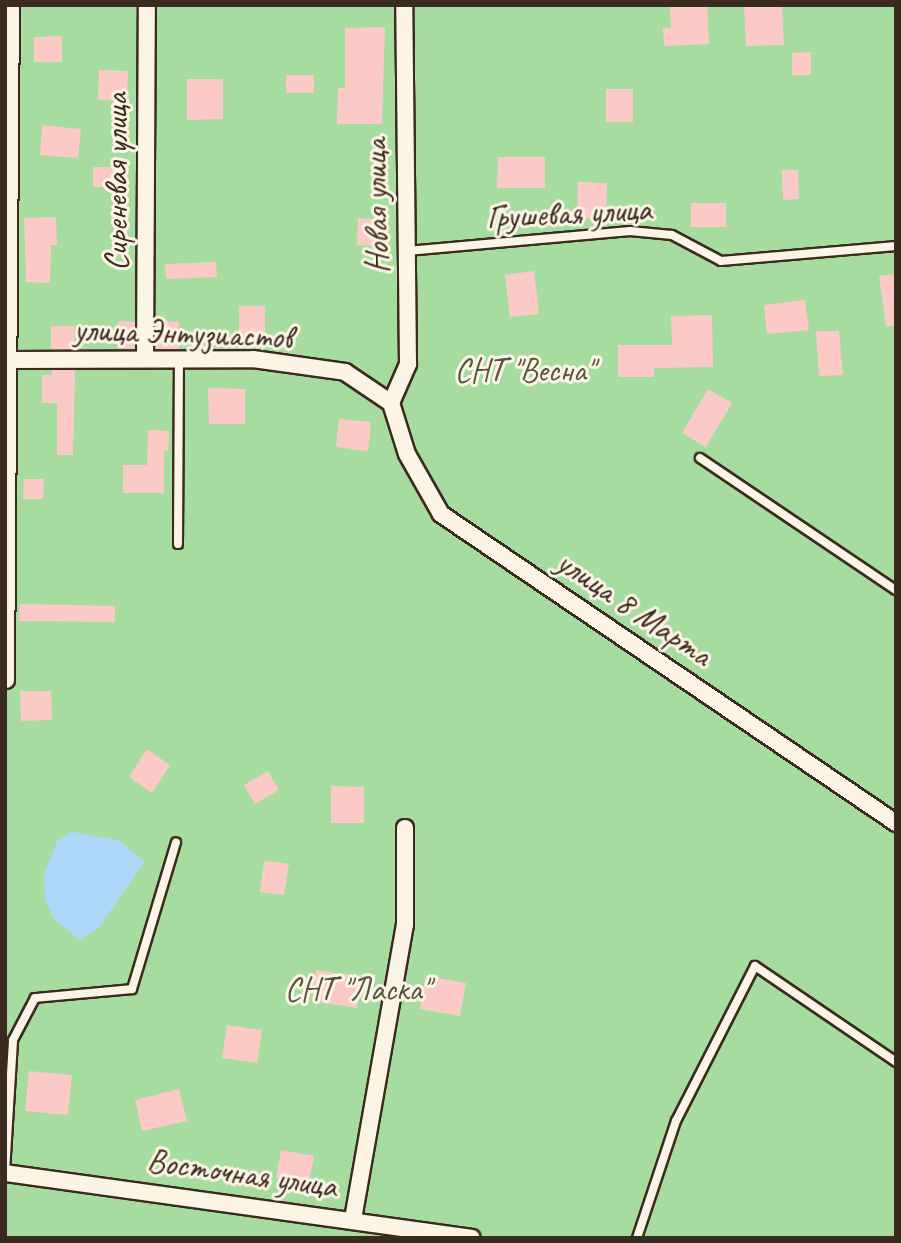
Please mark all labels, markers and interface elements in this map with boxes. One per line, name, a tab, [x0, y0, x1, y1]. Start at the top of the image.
street label: Сиреневая улица	[97, 92, 137, 272]
street label: Новая улица	[356, 138, 398, 274]
street label: Грушевая улица	[485, 190, 653, 238]
street label: улица Энтузиастов	[71, 310, 295, 358]
park label: СНТ "Весна"	[454, 351, 594, 391]
street label: улица 8 Марта	[549, 543, 719, 675]
park label: СНТ "Ласка"	[285, 970, 429, 1010]
street label: Восточная улица	[143, 1141, 341, 1207]

